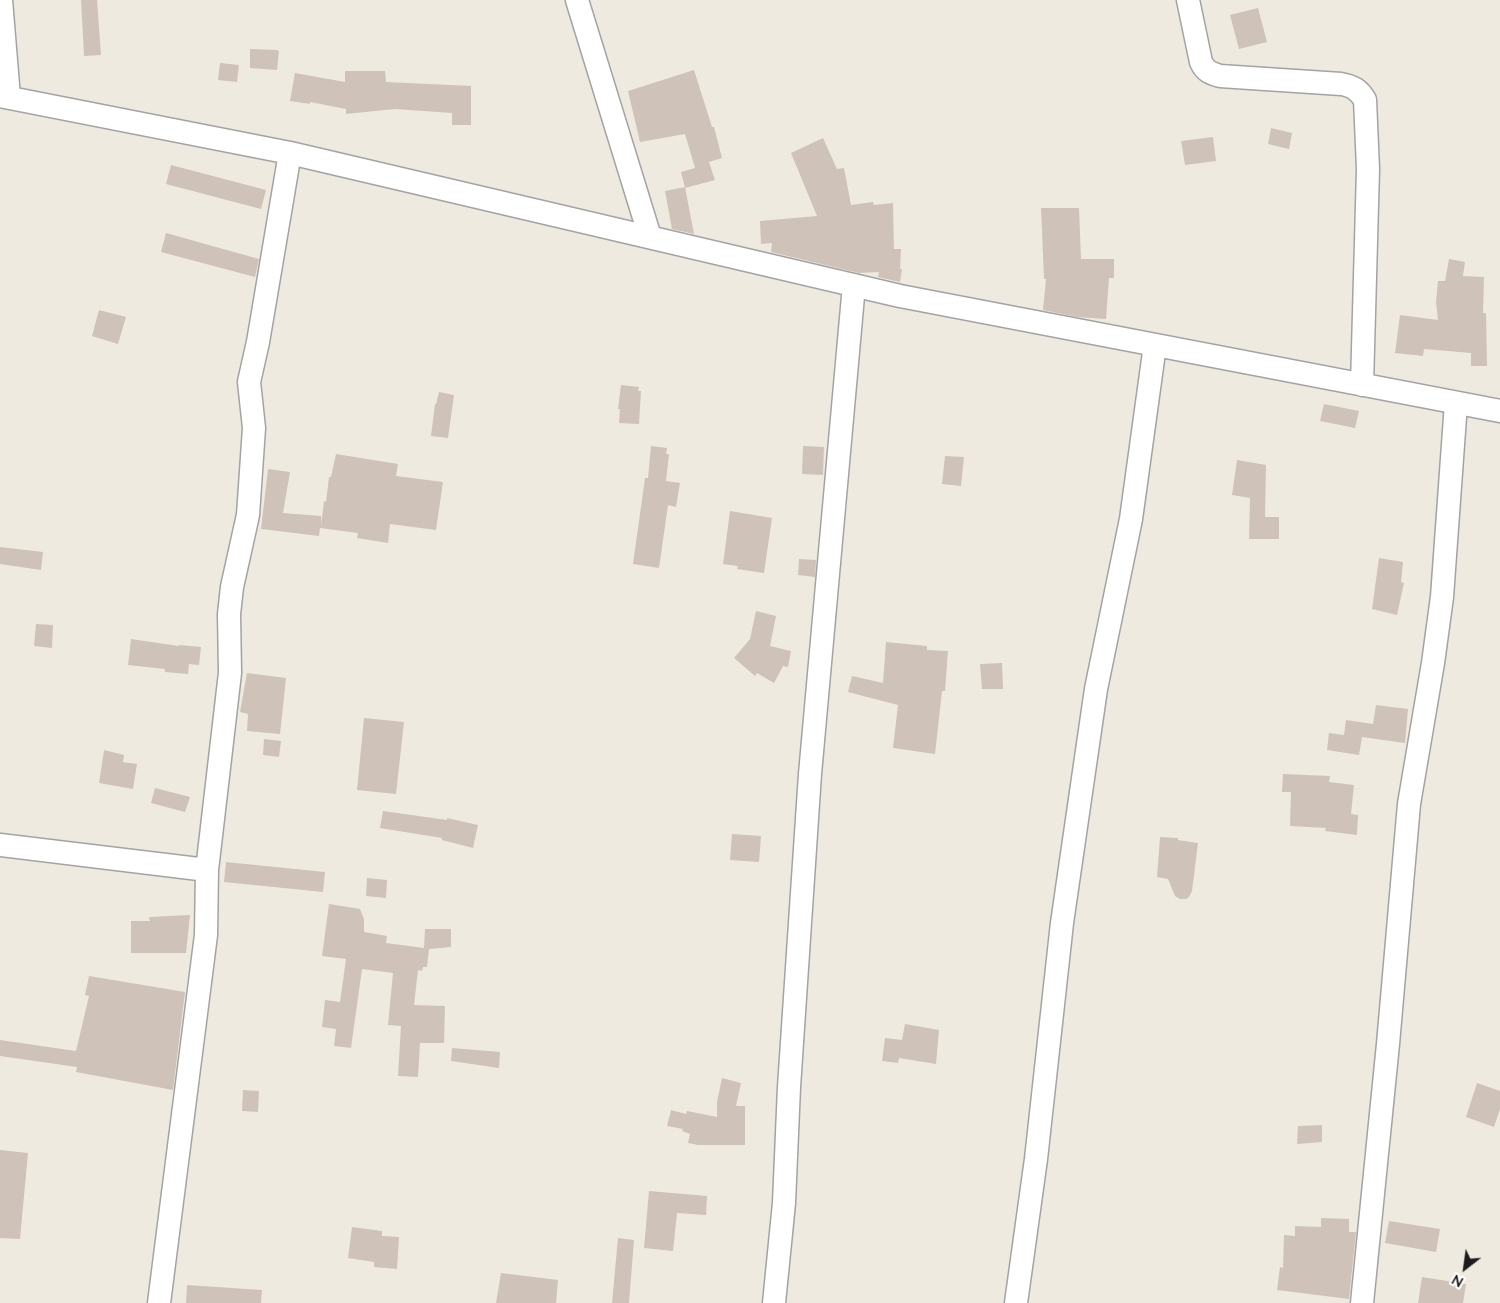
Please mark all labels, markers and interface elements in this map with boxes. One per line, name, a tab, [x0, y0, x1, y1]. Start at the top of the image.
north arrow	[1440, 1243, 1490, 1293]
text: N	[1448, 1271, 1467, 1291]

